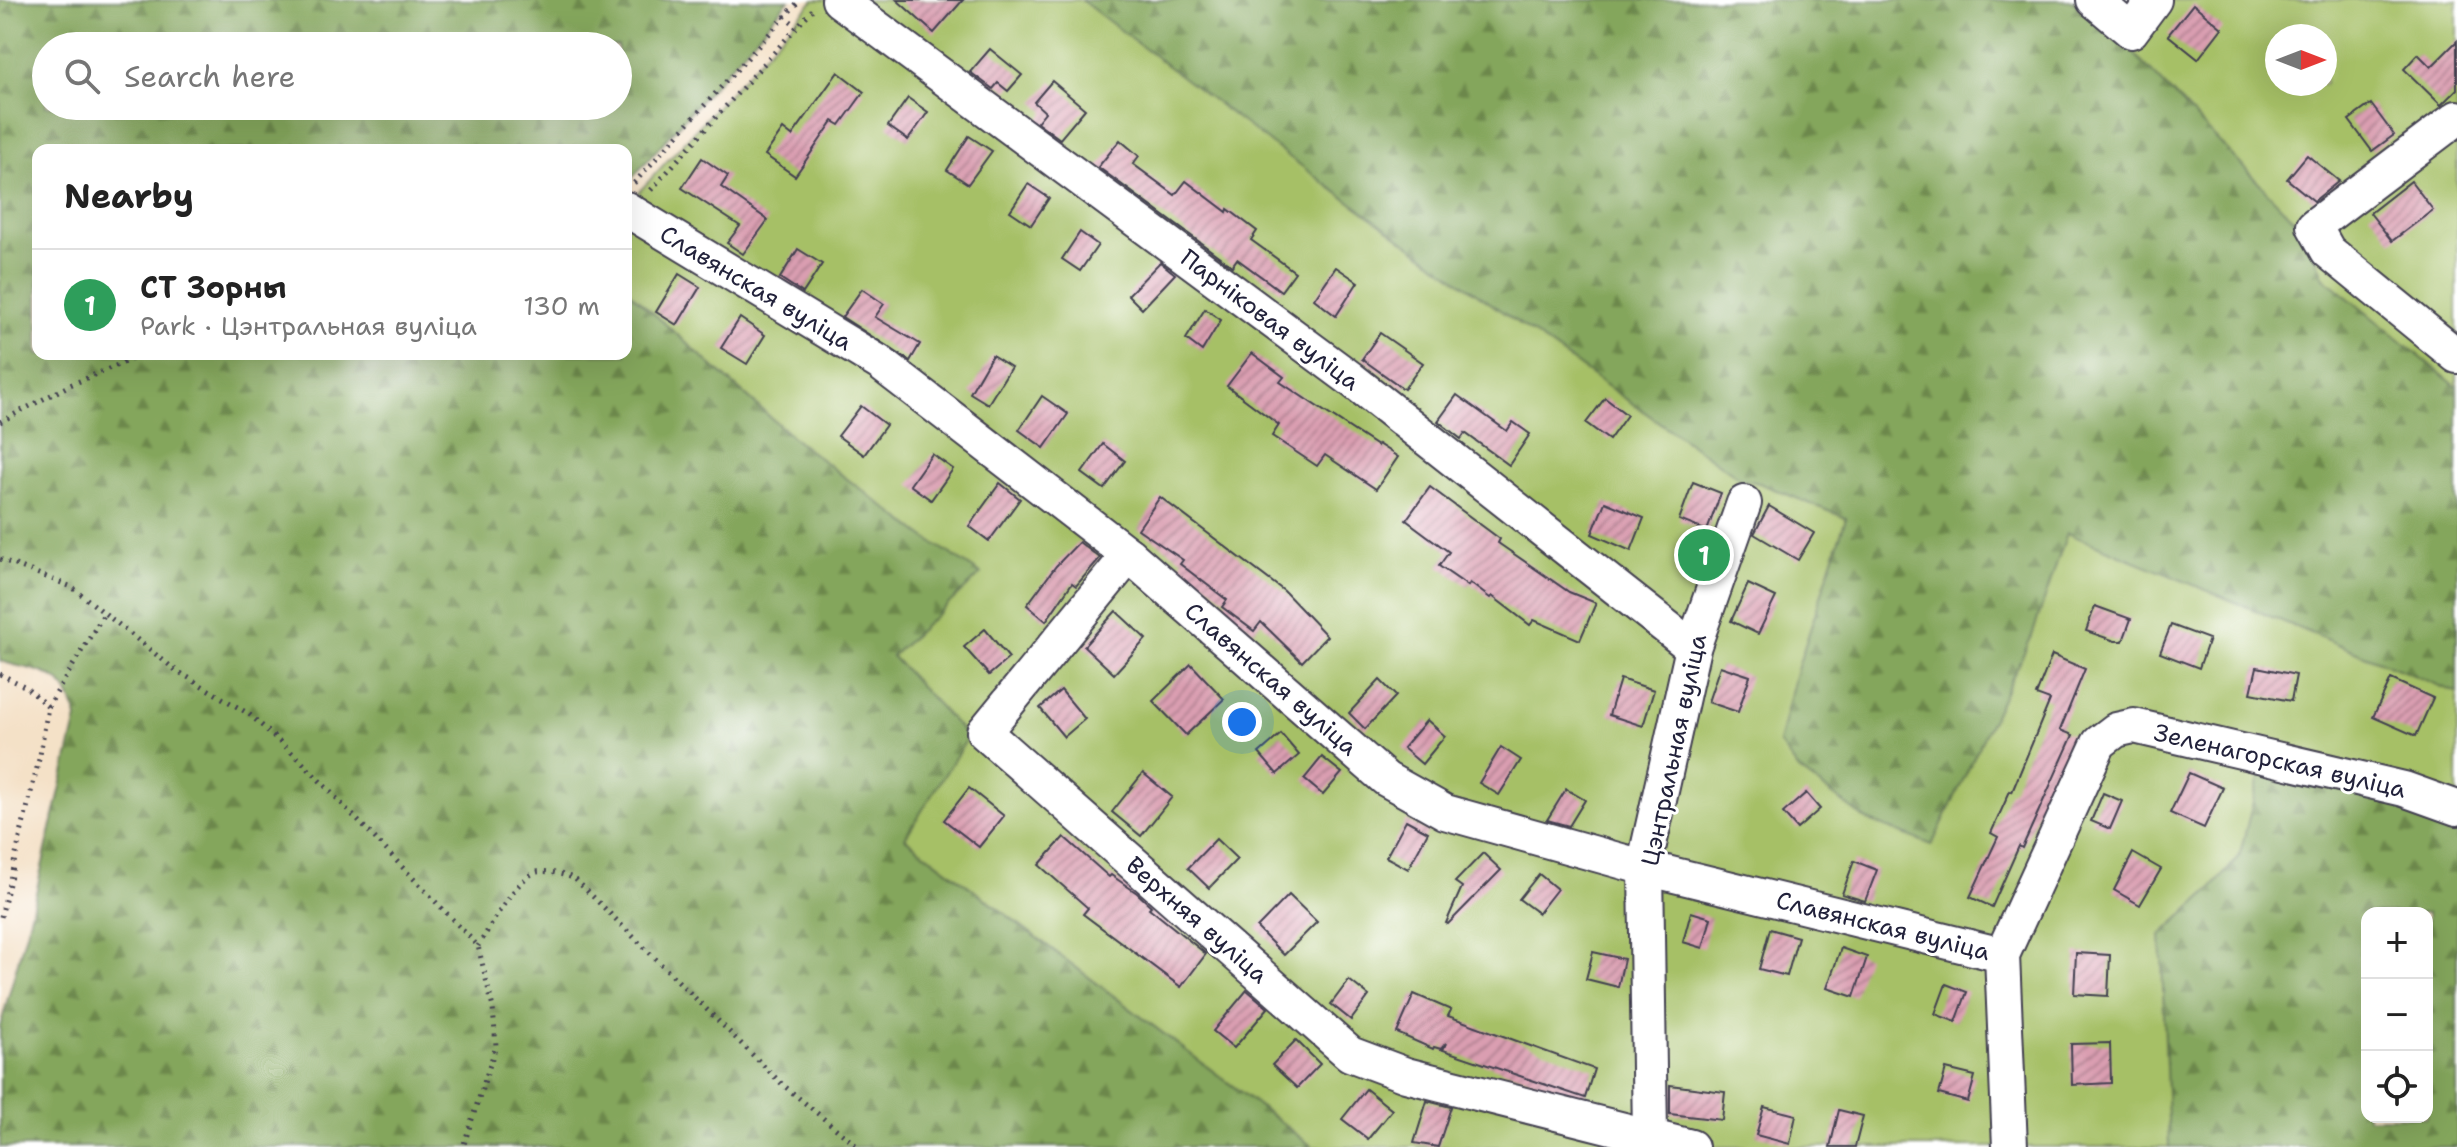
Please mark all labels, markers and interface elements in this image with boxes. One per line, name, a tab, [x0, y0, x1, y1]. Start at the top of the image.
north arrow	[2265, 24, 2337, 96]
search box	[32, 32, 632, 120]
icon: search	[60, 54, 104, 98]
text: Search here	[124, 56, 295, 97]
text: Nearby	[64, 173, 194, 219]
street label: Славянская вуліца	[654, 218, 858, 358]
street label: Парніковая вуліца	[1174, 242, 1366, 398]
text: СТ Зорны	[140, 267, 286, 308]
text: 1	[84, 288, 96, 323]
text: 130 m	[523, 288, 600, 323]
text: Park · Цэнтральная вуліца	[140, 308, 477, 343]
pin: 1	[1678, 525, 1730, 585]
street label: Славянская вуліца	[1178, 595, 1364, 763]
street label: Цэнтральная вуліца	[1634, 631, 1714, 869]
your location	[1222, 702, 1262, 742]
street label: Зеленагорская вуліца	[2151, 716, 2409, 806]
street label: Верхняя вуліца	[1119, 849, 1275, 991]
street label: Славянская вуліца	[1773, 884, 1993, 968]
map controls	[2361, 907, 2433, 1123]
button: +	[2361, 907, 2433, 979]
button: −	[2361, 979, 2433, 1051]
button: locate	[2361, 1051, 2433, 1123]

